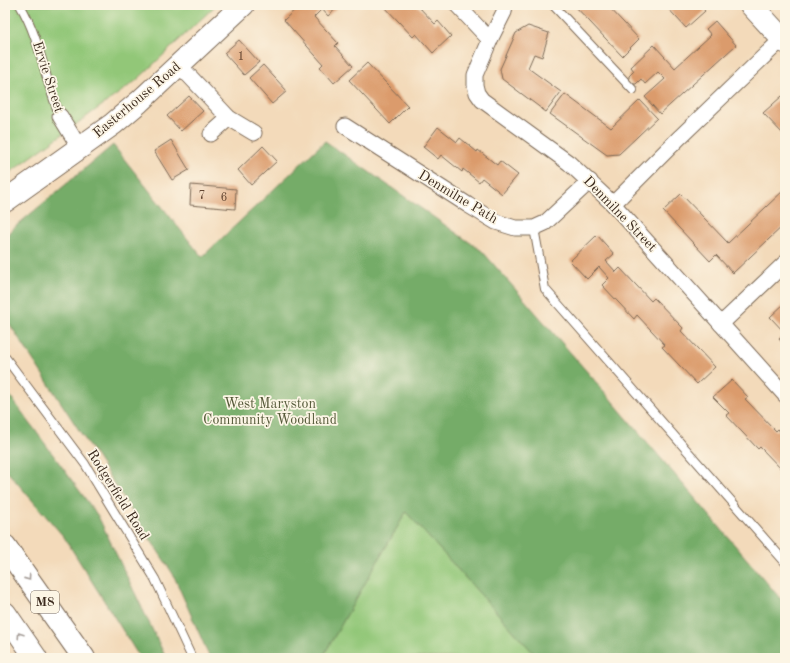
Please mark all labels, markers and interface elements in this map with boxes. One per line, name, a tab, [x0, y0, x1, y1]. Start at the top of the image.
street label: Ervie Street	[30, 40, 66, 114]
house number: 1	[238, 51, 244, 63]
street label: Easterhouse Road	[91, 59, 183, 141]
street label: Denmilne Path	[416, 168, 500, 226]
street label: Denmilne Street	[581, 174, 659, 254]
house number: 7	[199, 190, 205, 202]
house number: 6	[221, 192, 228, 204]
park label: West Maryston Community Woodland	[203, 397, 337, 427]
street label: Rodgerfield Road	[84, 447, 152, 543]
one-way arrow	[23, 573, 30, 580]
road number: M8	[31, 591, 59, 613]
one-way arrow	[17, 632, 25, 639]

